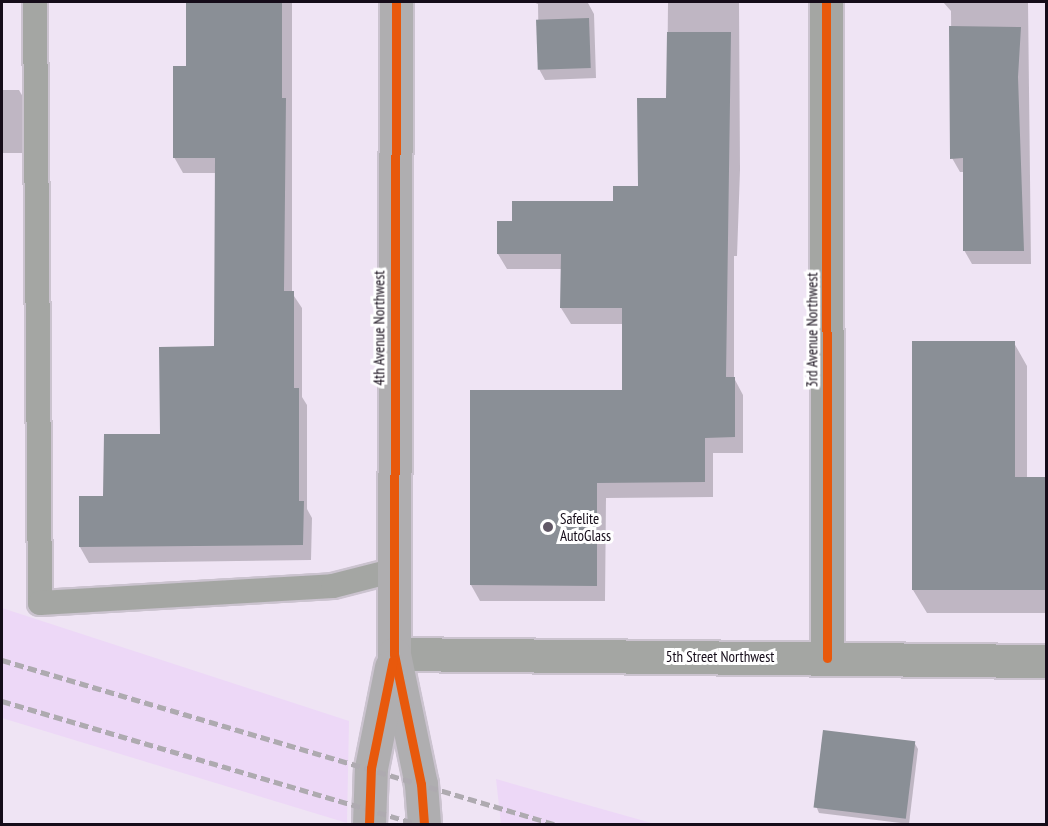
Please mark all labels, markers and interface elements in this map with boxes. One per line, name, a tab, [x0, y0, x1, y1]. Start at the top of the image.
street label: 4th Avenue Northwest	[370, 270, 388, 386]
street label: 3rd Avenue Northwest	[803, 272, 821, 388]
place label: Safelite AutoGlass	[560, 509, 611, 544]
marker: Safelite AutoGlass	[541, 520, 555, 534]
street label: 5th Street Northwest	[666, 648, 774, 666]

